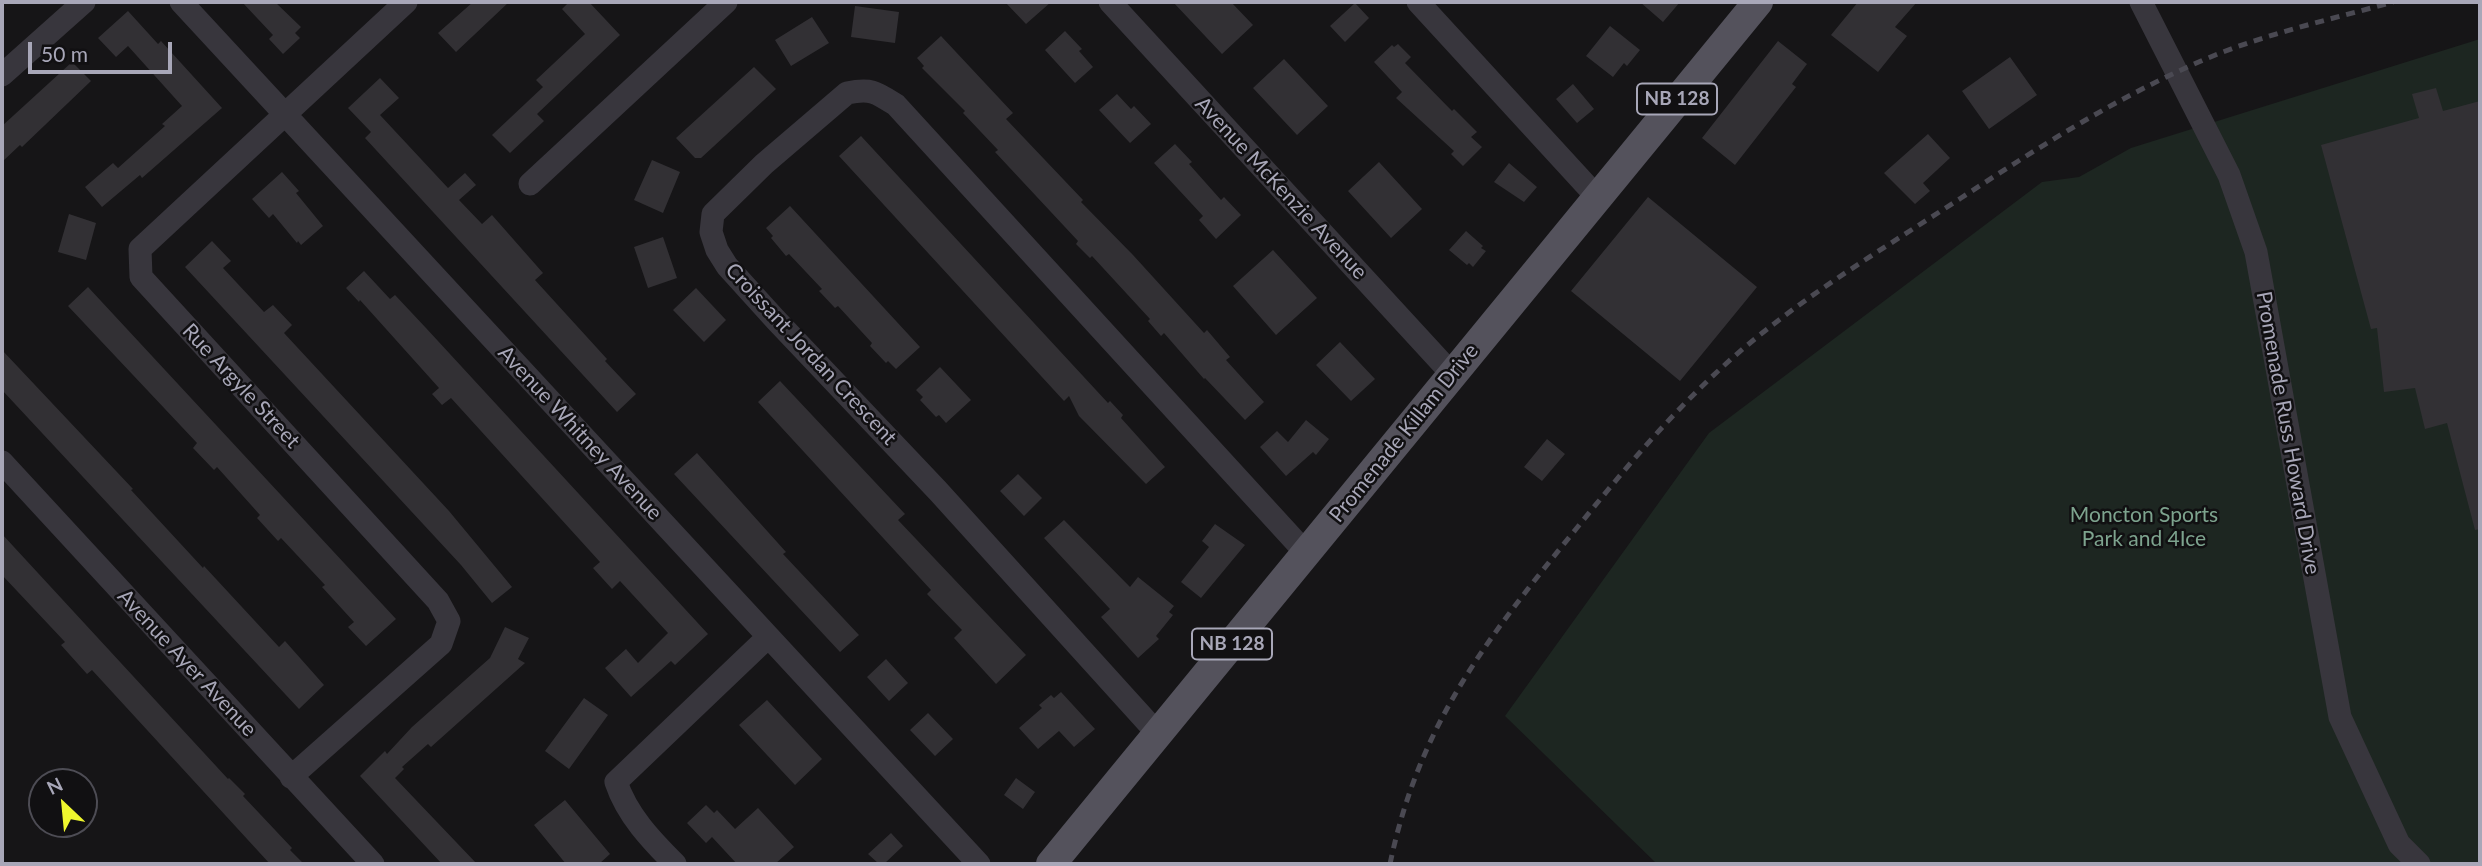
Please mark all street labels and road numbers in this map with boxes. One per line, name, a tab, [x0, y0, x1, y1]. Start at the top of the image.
road number: NB 128	[1637, 83, 1717, 114]
street label: Avenue McKenzie Avenue	[1190, 91, 1372, 285]
street label: Croissant Jordan Crescent	[720, 258, 902, 450]
street label: Promenade Russ Howard Drive	[2251, 290, 2325, 576]
street label: Rue Argyle Street	[177, 319, 305, 453]
street label: Promenade Killam Drive	[1324, 339, 1484, 527]
street label: Avenue Whitney Avenue	[493, 341, 667, 525]
street label: Avenue Ayer Avenue	[112, 584, 262, 742]
road number: NB 128	[1192, 628, 1272, 660]

